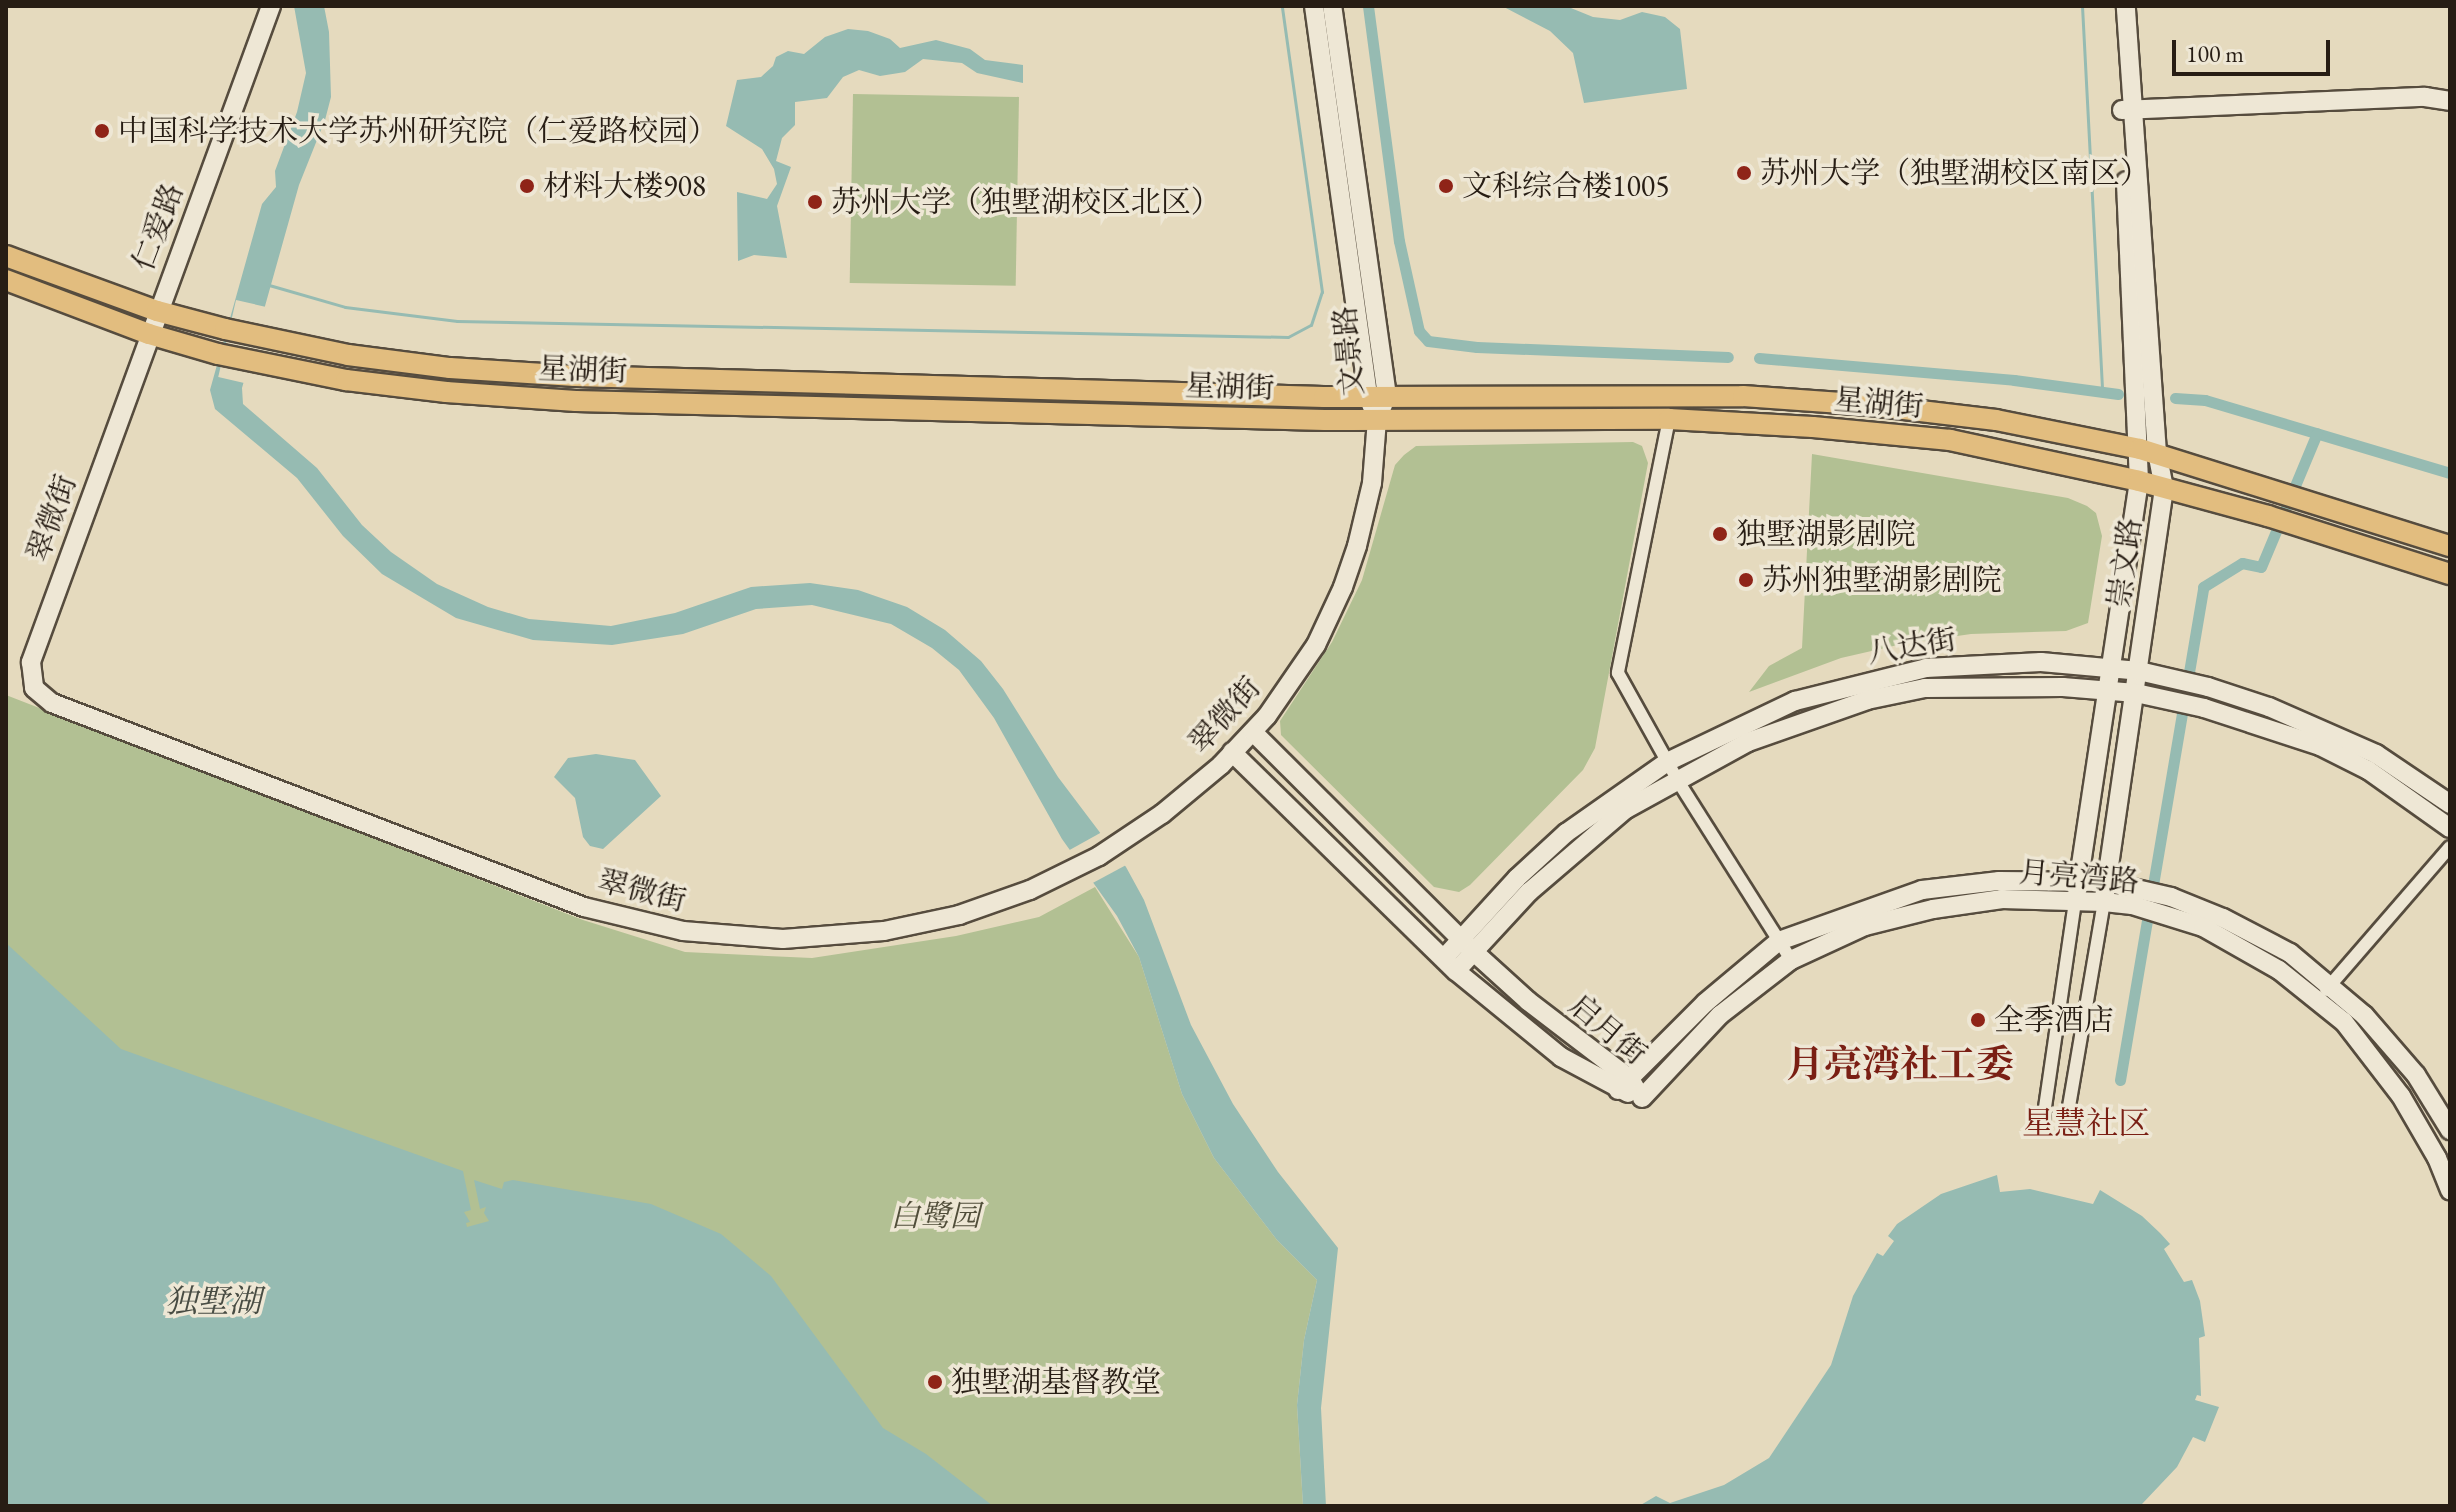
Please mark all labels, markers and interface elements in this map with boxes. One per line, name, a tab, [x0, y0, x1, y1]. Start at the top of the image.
scale bar	[2176, 24, 2334, 74]
text: 100 m	[2186, 38, 2244, 69]
place label: 中国科学技术大学苏州研究院（仁爱路校园）	[118, 113, 718, 149]
marker: 中国科学技术大学苏州研究院（仁爱路校园）	[93, 122, 111, 140]
place label: 苏州大学（独墅湖校区南区）	[1760, 155, 2150, 191]
marker: 苏州大学（独墅湖校区南区）	[1735, 164, 1753, 182]
place label: 材料大楼908	[543, 168, 706, 204]
place label: 文科综合楼1005	[1462, 168, 1670, 204]
marker: 材料大楼908	[518, 177, 536, 195]
marker: 文科综合楼1005	[1437, 177, 1455, 195]
street label: 仁爱路	[125, 179, 191, 275]
place label: 苏州大学（独墅湖校区北区）	[831, 184, 1221, 220]
marker: 苏州大学（独墅湖校区北区）	[806, 193, 824, 211]
street label: 文景路	[1327, 305, 1371, 397]
street label: 星湖街	[537, 350, 629, 390]
street label: 星湖街	[1184, 367, 1276, 407]
street label: 星湖街	[1833, 381, 1925, 425]
street label: 翠微街	[20, 470, 84, 566]
place label: 独墅湖影剧院	[1736, 516, 1916, 552]
street label: 崇文路	[2101, 516, 2149, 610]
marker: 独墅湖影剧院	[1711, 525, 1729, 543]
place label: 苏州独墅湖影剧院	[1762, 562, 2002, 598]
marker: 苏州独墅湖影剧院	[1737, 571, 1755, 589]
street label: 八达街	[1865, 621, 1959, 671]
street label: 翠微街	[1182, 670, 1268, 760]
street label: 月亮湾路	[2018, 854, 2140, 900]
street label: 翠微街	[594, 863, 690, 919]
street label: 启月街	[1562, 987, 1654, 1073]
place label: 全季酒店	[1994, 1002, 2114, 1038]
marker: 全季酒店	[1969, 1011, 1987, 1029]
district label: 月亮湾社工委	[1786, 1041, 2014, 1087]
district label: 星慧社区	[2022, 1104, 2150, 1142]
park label: 白鹭园	[890, 1198, 980, 1234]
water label: 独墅湖	[165, 1282, 261, 1320]
place label: 独墅湖基督教堂	[951, 1364, 1161, 1400]
marker: 独墅湖基督教堂	[926, 1373, 944, 1391]

